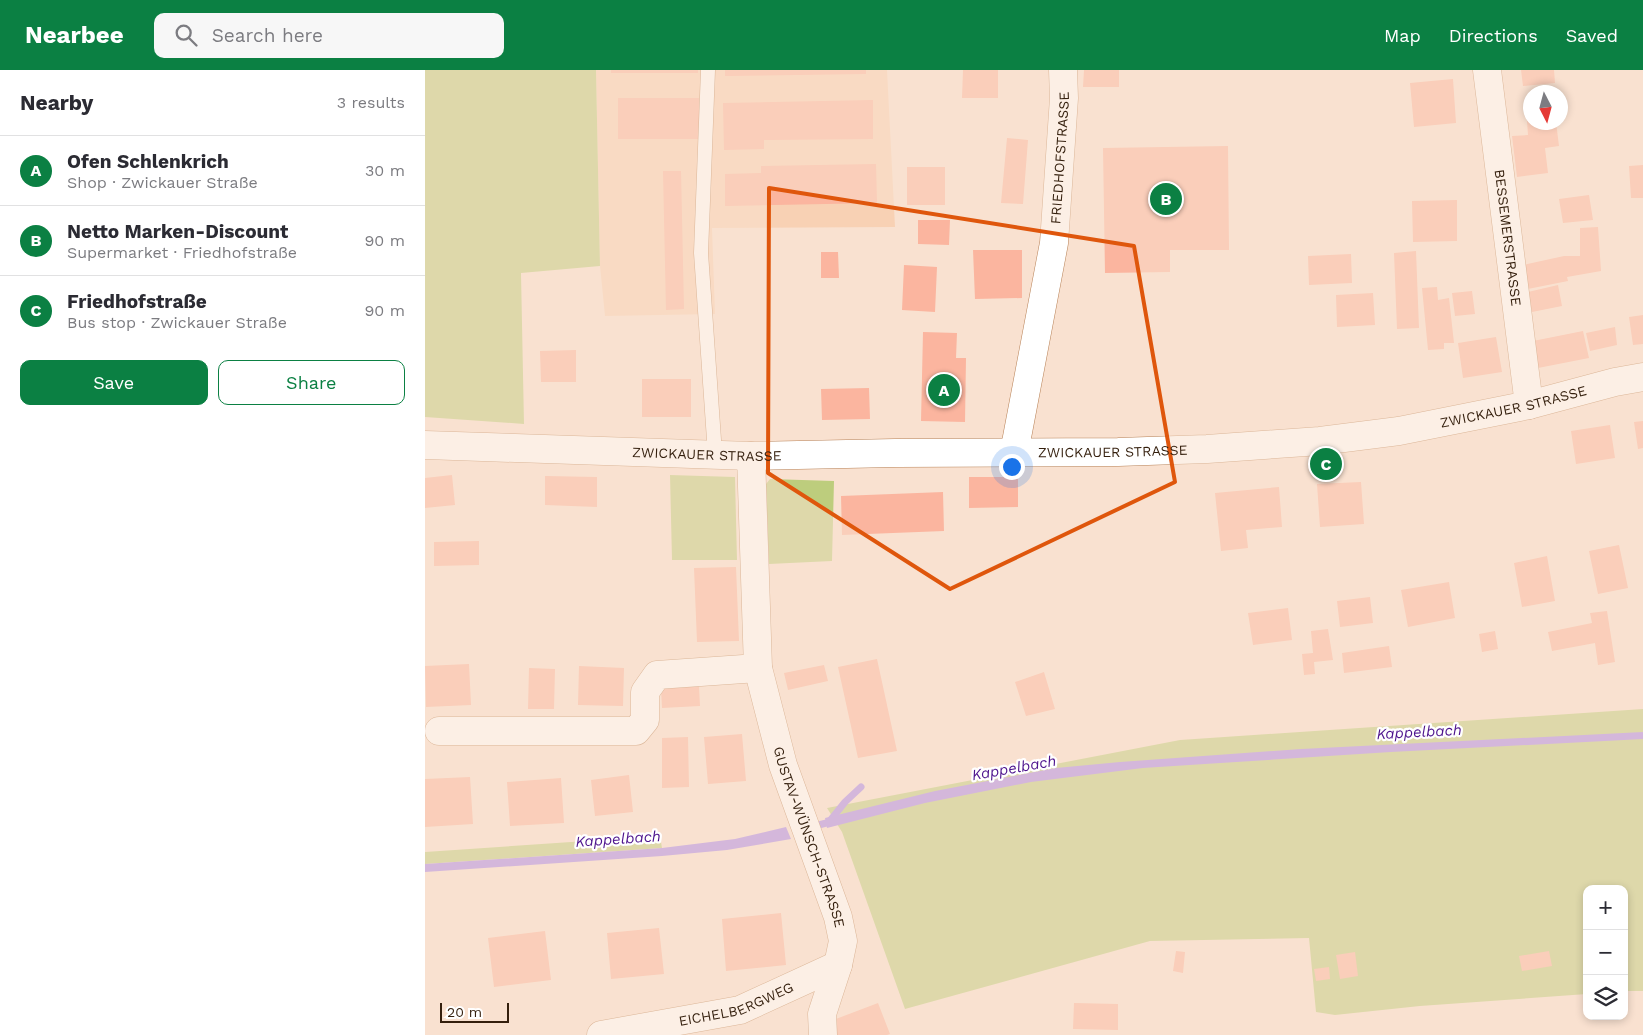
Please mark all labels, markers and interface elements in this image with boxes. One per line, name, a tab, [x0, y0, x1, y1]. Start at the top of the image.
search box	[154, 13, 504, 58]
text: Nearbee	[25, 21, 124, 49]
icon: search	[172, 21, 200, 49]
text: Search here	[212, 24, 323, 47]
text: Map	[1384, 25, 1421, 46]
text: Directions	[1449, 25, 1538, 46]
text: Saved	[1566, 25, 1618, 46]
north arrow	[1523, 85, 1568, 130]
text: Nearby	[20, 90, 93, 115]
street label: FRIEDHOFSTRASSE	[1047, 91, 1072, 225]
text: 3 results	[337, 93, 405, 112]
text: Ofen Schlenkrich	[67, 150, 229, 173]
text: A	[31, 161, 41, 180]
text: 30 m	[365, 161, 405, 180]
street label: BESSEMERSTRASSE	[1492, 168, 1525, 307]
text: Shop · Zwickauer Straße	[67, 173, 258, 192]
pin: B	[1150, 180, 1182, 218]
text: Netto Marken-Discount	[67, 220, 288, 243]
text: B	[31, 231, 41, 250]
text: 90 m	[364, 231, 405, 250]
text: Supermarket · Friedhofstraße	[67, 243, 297, 262]
text: Friedhofstraße	[67, 290, 207, 313]
text: C	[31, 301, 41, 320]
text: 90 m	[364, 301, 405, 320]
text: Bus stop · Zwickauer Straße	[67, 313, 287, 332]
button: Save	[20, 360, 208, 405]
button: Share	[218, 360, 405, 405]
pin: A	[928, 371, 960, 409]
street label: ZWICKAUER STRASSE	[1439, 382, 1588, 431]
street label: ZWICKAUER STRASSE	[1038, 442, 1188, 460]
street label: ZWICKAUER STRASSE	[632, 444, 782, 464]
pin: C	[1310, 445, 1342, 483]
your location	[999, 454, 1025, 480]
water label: Kappelbach	[1376, 721, 1462, 743]
street label: GUSTAV-WÜNSCH-STRASSE	[771, 745, 848, 929]
water label: Kappelbach	[970, 752, 1058, 784]
water label: Kappelbach	[575, 827, 661, 851]
map controls	[1583, 885, 1628, 1020]
button: +	[1583, 885, 1628, 930]
button: −	[1583, 930, 1628, 975]
button: layers	[1583, 975, 1628, 1020]
street label: EICHELBERGWEG	[677, 979, 796, 1029]
scale bar	[440, 1000, 509, 1023]
text: 20 m	[447, 1004, 482, 1020]

